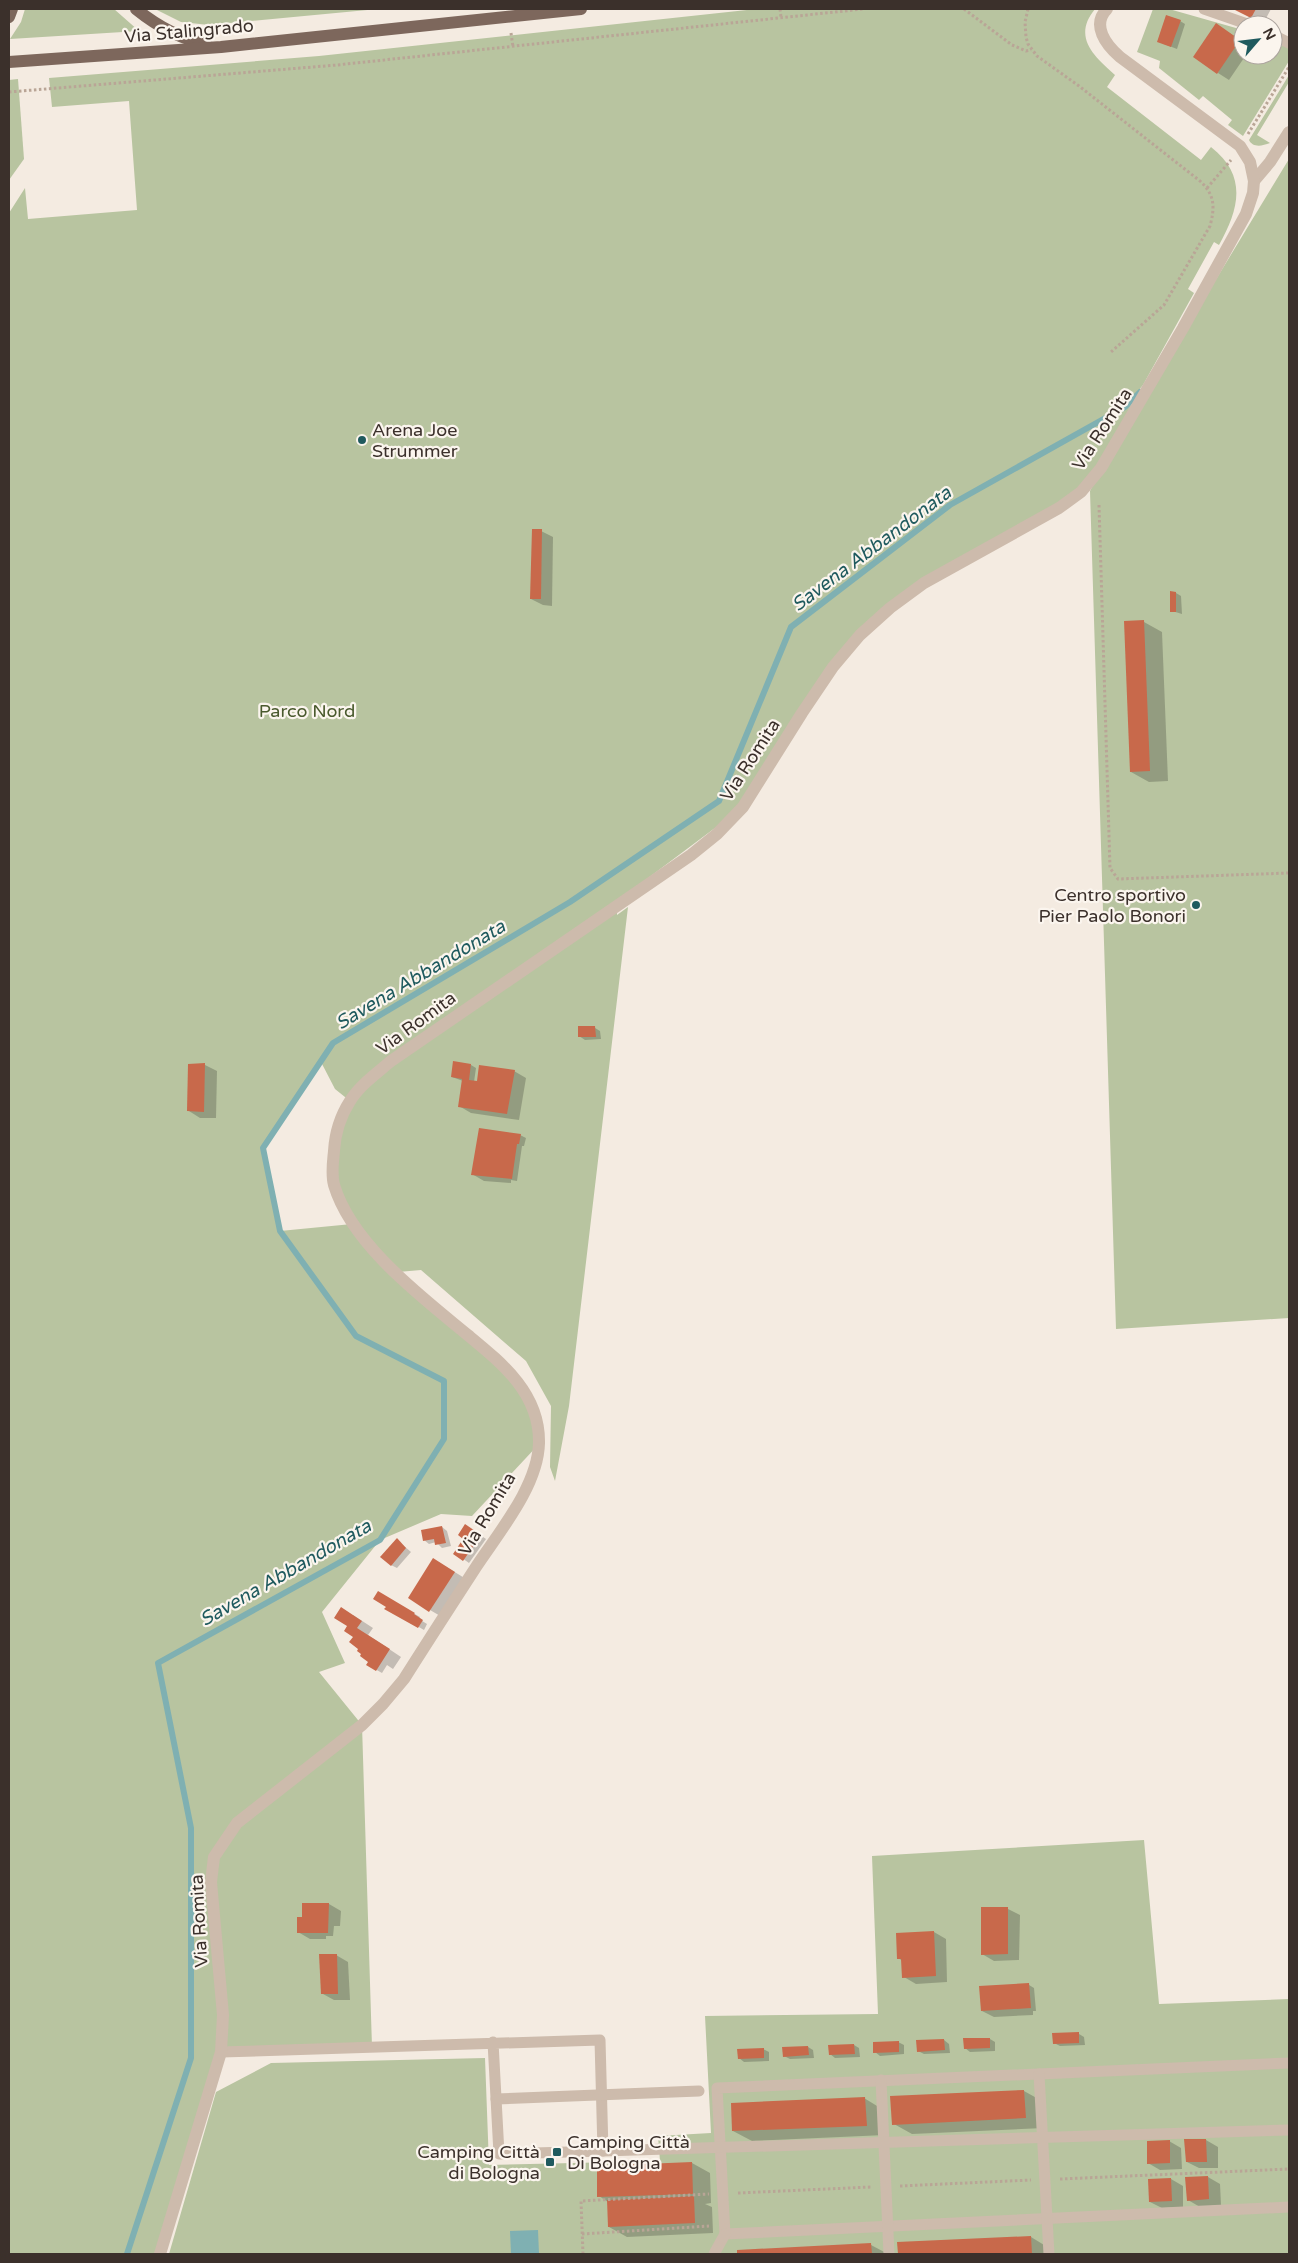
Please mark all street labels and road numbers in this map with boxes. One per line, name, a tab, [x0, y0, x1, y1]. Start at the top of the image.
street label: Via Stalingrado	[123, 14, 255, 48]
street label: Via Romita	[1067, 384, 1137, 474]
street label: Via Romita	[715, 715, 785, 805]
street label: Via Romita	[372, 987, 460, 1059]
street label: Via Romita	[454, 1468, 520, 1560]
street label: Via Romita	[186, 1874, 212, 1968]

